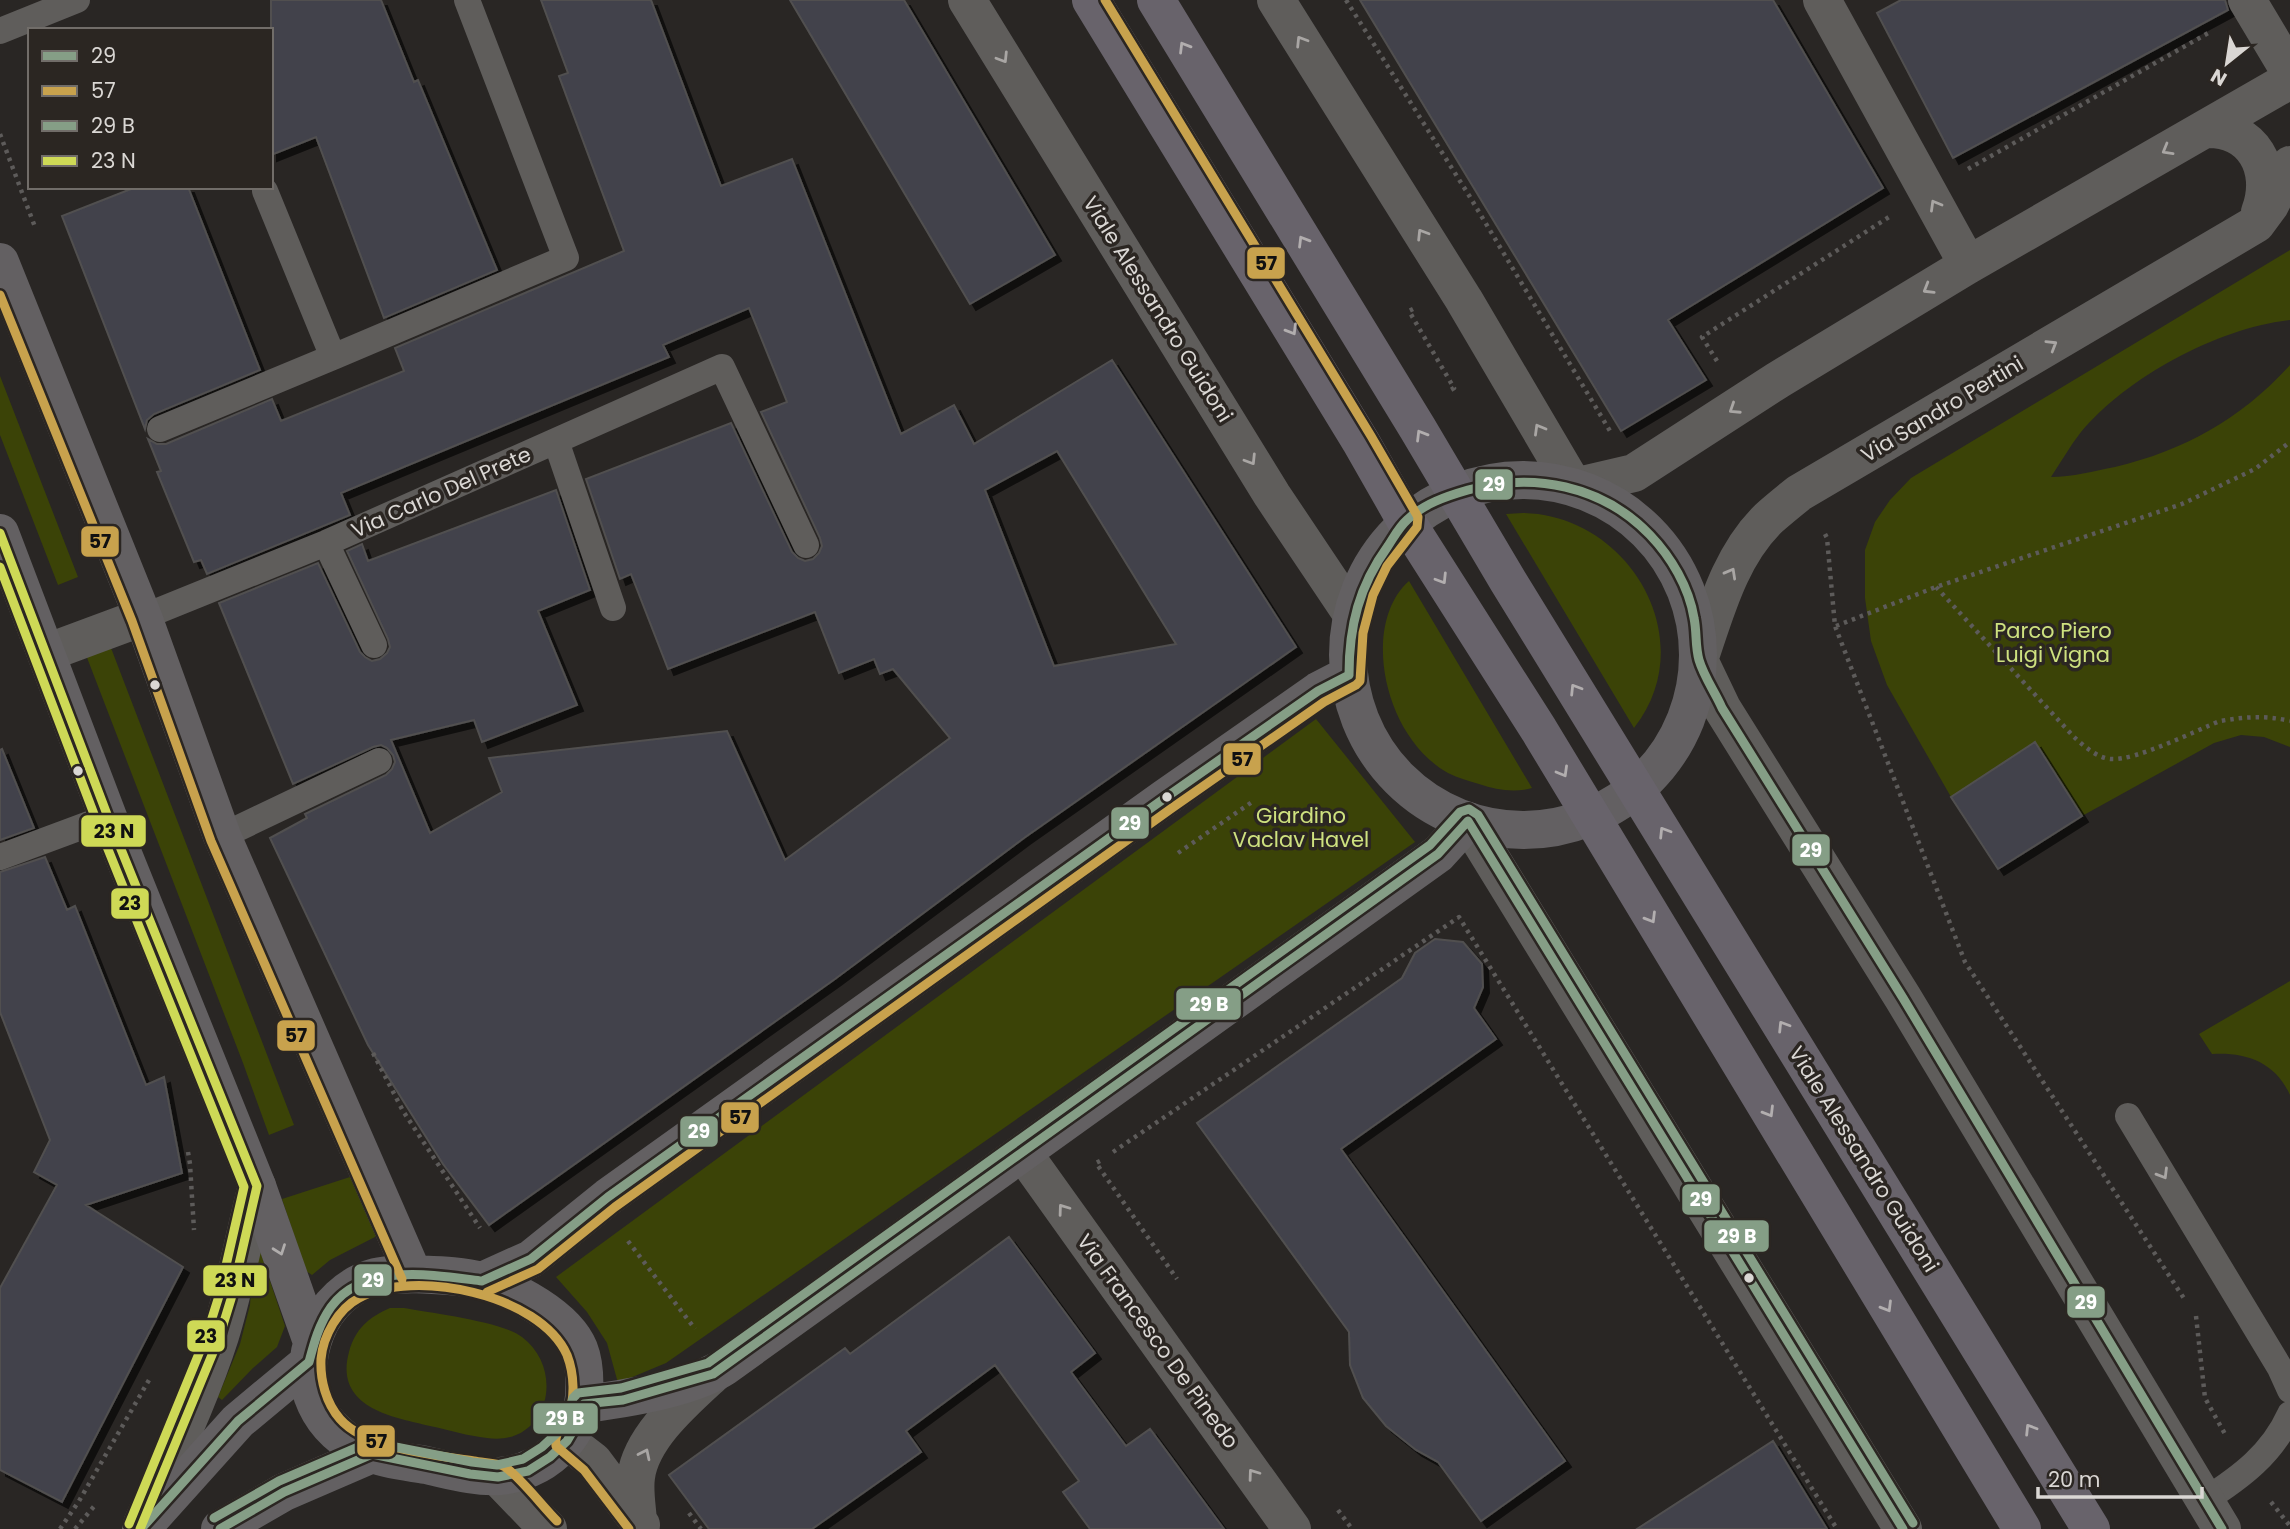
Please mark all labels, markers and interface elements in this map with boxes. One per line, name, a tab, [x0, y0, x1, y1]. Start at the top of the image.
legend	[28, 28, 273, 189]
north arrow	[2192, 28, 2262, 98]
one-way arrow	[1296, 36, 1309, 49]
text: 29	[91, 41, 116, 70]
one-way arrow	[1180, 41, 1193, 54]
one-way arrow	[994, 51, 1007, 64]
text: N	[2206, 62, 2232, 93]
text: 57	[91, 76, 116, 105]
text: 29 B	[91, 111, 135, 140]
one-way arrow	[2162, 142, 2175, 155]
text: 23 N	[91, 146, 136, 175]
street label: Viale Alessandro Guidoni	[1076, 190, 1240, 428]
one-way arrow	[1930, 200, 1943, 213]
one-way arrow	[1417, 228, 1430, 241]
one-way arrow	[1298, 236, 1311, 249]
line badge: 57	[1246, 246, 1286, 280]
text: 57	[1255, 250, 1277, 277]
one-way arrow	[1922, 281, 1935, 294]
one-way arrow	[1284, 323, 1297, 336]
one-way arrow	[2044, 340, 2057, 353]
street label: Via Sandro Pertini	[1855, 349, 2029, 469]
one-way arrow	[1729, 400, 1742, 413]
one-way arrow	[1534, 423, 1547, 436]
one-way arrow	[1417, 429, 1430, 442]
street label: Via Carlo Del Prete	[347, 439, 535, 545]
one-way arrow	[1242, 453, 1255, 466]
line badge: 29	[1474, 468, 1514, 501]
text: 29	[1483, 471, 1505, 498]
line badge: 57	[80, 525, 120, 558]
text: 57	[89, 528, 111, 555]
one-way arrow	[1723, 568, 1736, 580]
one-way arrow	[1434, 571, 1447, 584]
park label: Parco Piero Luigi Vigna	[1994, 616, 2112, 669]
unlabelled marker	[148, 678, 162, 692]
one-way arrow	[1571, 684, 1584, 697]
line badge: 57	[1222, 742, 1262, 776]
text: 57	[1231, 746, 1253, 773]
unlabelled marker	[71, 764, 85, 778]
one-way arrow	[1555, 764, 1568, 777]
unlabelled marker	[1160, 790, 1174, 804]
park label: Giardino Vaclav Havel	[1233, 801, 1369, 854]
line badge: 29	[1110, 806, 1150, 840]
text: 29	[1119, 810, 1141, 837]
line badge: 23 N	[80, 814, 147, 848]
text: 23 N	[94, 818, 134, 845]
one-way arrow	[1659, 827, 1672, 840]
line badge: 29	[1791, 833, 1831, 867]
text: 29	[1800, 837, 1822, 864]
line badge: 23	[110, 887, 150, 920]
text: 23	[119, 890, 141, 917]
one-way arrow	[1642, 910, 1655, 923]
line badge: 29 B	[1175, 987, 1242, 1021]
text: 29 B	[1189, 991, 1229, 1018]
line badge: 57	[276, 1019, 316, 1052]
one-way arrow	[1778, 1021, 1791, 1034]
text: 57	[285, 1022, 307, 1049]
street label: Viale Alessandro Guidoni	[1782, 1040, 1946, 1278]
line badge: 57	[720, 1101, 760, 1134]
text: 57	[729, 1104, 751, 1131]
one-way arrow	[1760, 1105, 1773, 1118]
line badge: 29	[679, 1115, 719, 1148]
text: 29	[688, 1118, 710, 1145]
one-way arrow	[2155, 1166, 2168, 1179]
line badge: 29	[1681, 1183, 1721, 1216]
text: 29	[1690, 1186, 1712, 1213]
one-way arrow	[1058, 1204, 1071, 1217]
line badge: 29 B	[1703, 1219, 1770, 1253]
text: 29 B	[1717, 1223, 1757, 1250]
street label: Via Francesco De Pinedo	[1070, 1228, 1246, 1454]
one-way arrow	[272, 1243, 286, 1255]
line badge: 29	[353, 1263, 393, 1297]
line badge: 23 N	[202, 1264, 268, 1297]
text: 23 N	[215, 1267, 255, 1294]
text: 29	[362, 1267, 384, 1294]
unlabelled marker	[1742, 1271, 1756, 1285]
line badge: 29	[2066, 1285, 2106, 1319]
text: 29	[2075, 1289, 2097, 1316]
one-way arrow	[1879, 1299, 1892, 1312]
line badge: 23	[186, 1319, 226, 1353]
text: 23	[195, 1323, 217, 1350]
line badge: 29 B	[532, 1402, 599, 1435]
text: 29 B	[545, 1405, 585, 1432]
line badge: 57	[356, 1424, 396, 1458]
one-way arrow	[2025, 1424, 2038, 1437]
text: 57	[365, 1428, 387, 1455]
one-way arrow	[636, 1449, 650, 1461]
scale bar	[2038, 1456, 2202, 1500]
text: 20 m	[2048, 1465, 2101, 1494]
one-way arrow	[1248, 1469, 1261, 1482]

